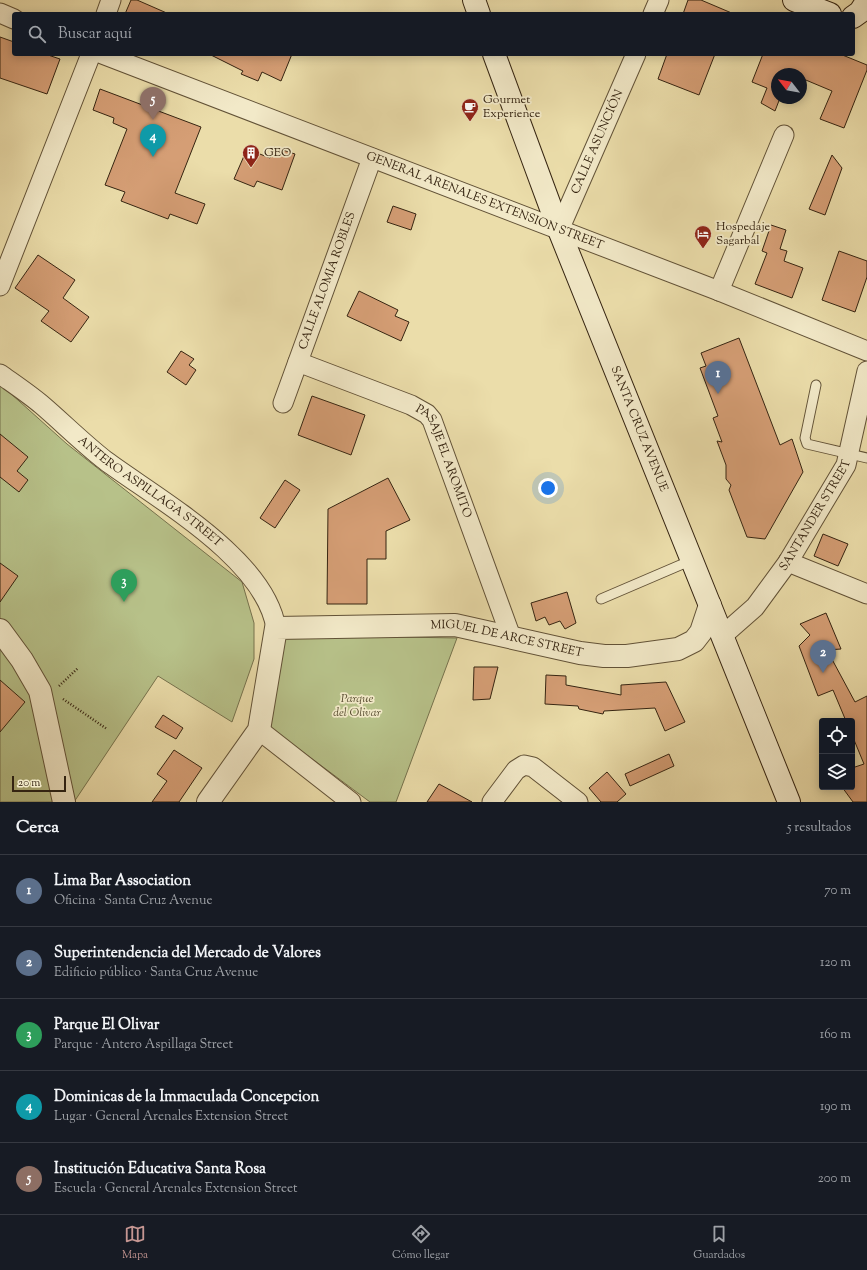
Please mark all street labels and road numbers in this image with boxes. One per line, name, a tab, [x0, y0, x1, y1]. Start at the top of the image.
street label: CALLE ASUNCIÓN	[567, 86, 628, 197]
street label: GENERAL ARENALES EXTENSION STREET	[363, 147, 607, 255]
street label: CALLE ALOMIA ROBLES	[294, 209, 361, 352]
street label: SANTA CRUZ AVENUE	[606, 363, 673, 495]
street label: PASAJE EL AROMITO	[412, 400, 476, 521]
street label: ANTERO ASPILLAGA STREET	[74, 432, 227, 552]
street label: SANTANDER STREET	[775, 457, 856, 575]
street label: MIGUEL DE ARCE STREET	[430, 616, 586, 663]

